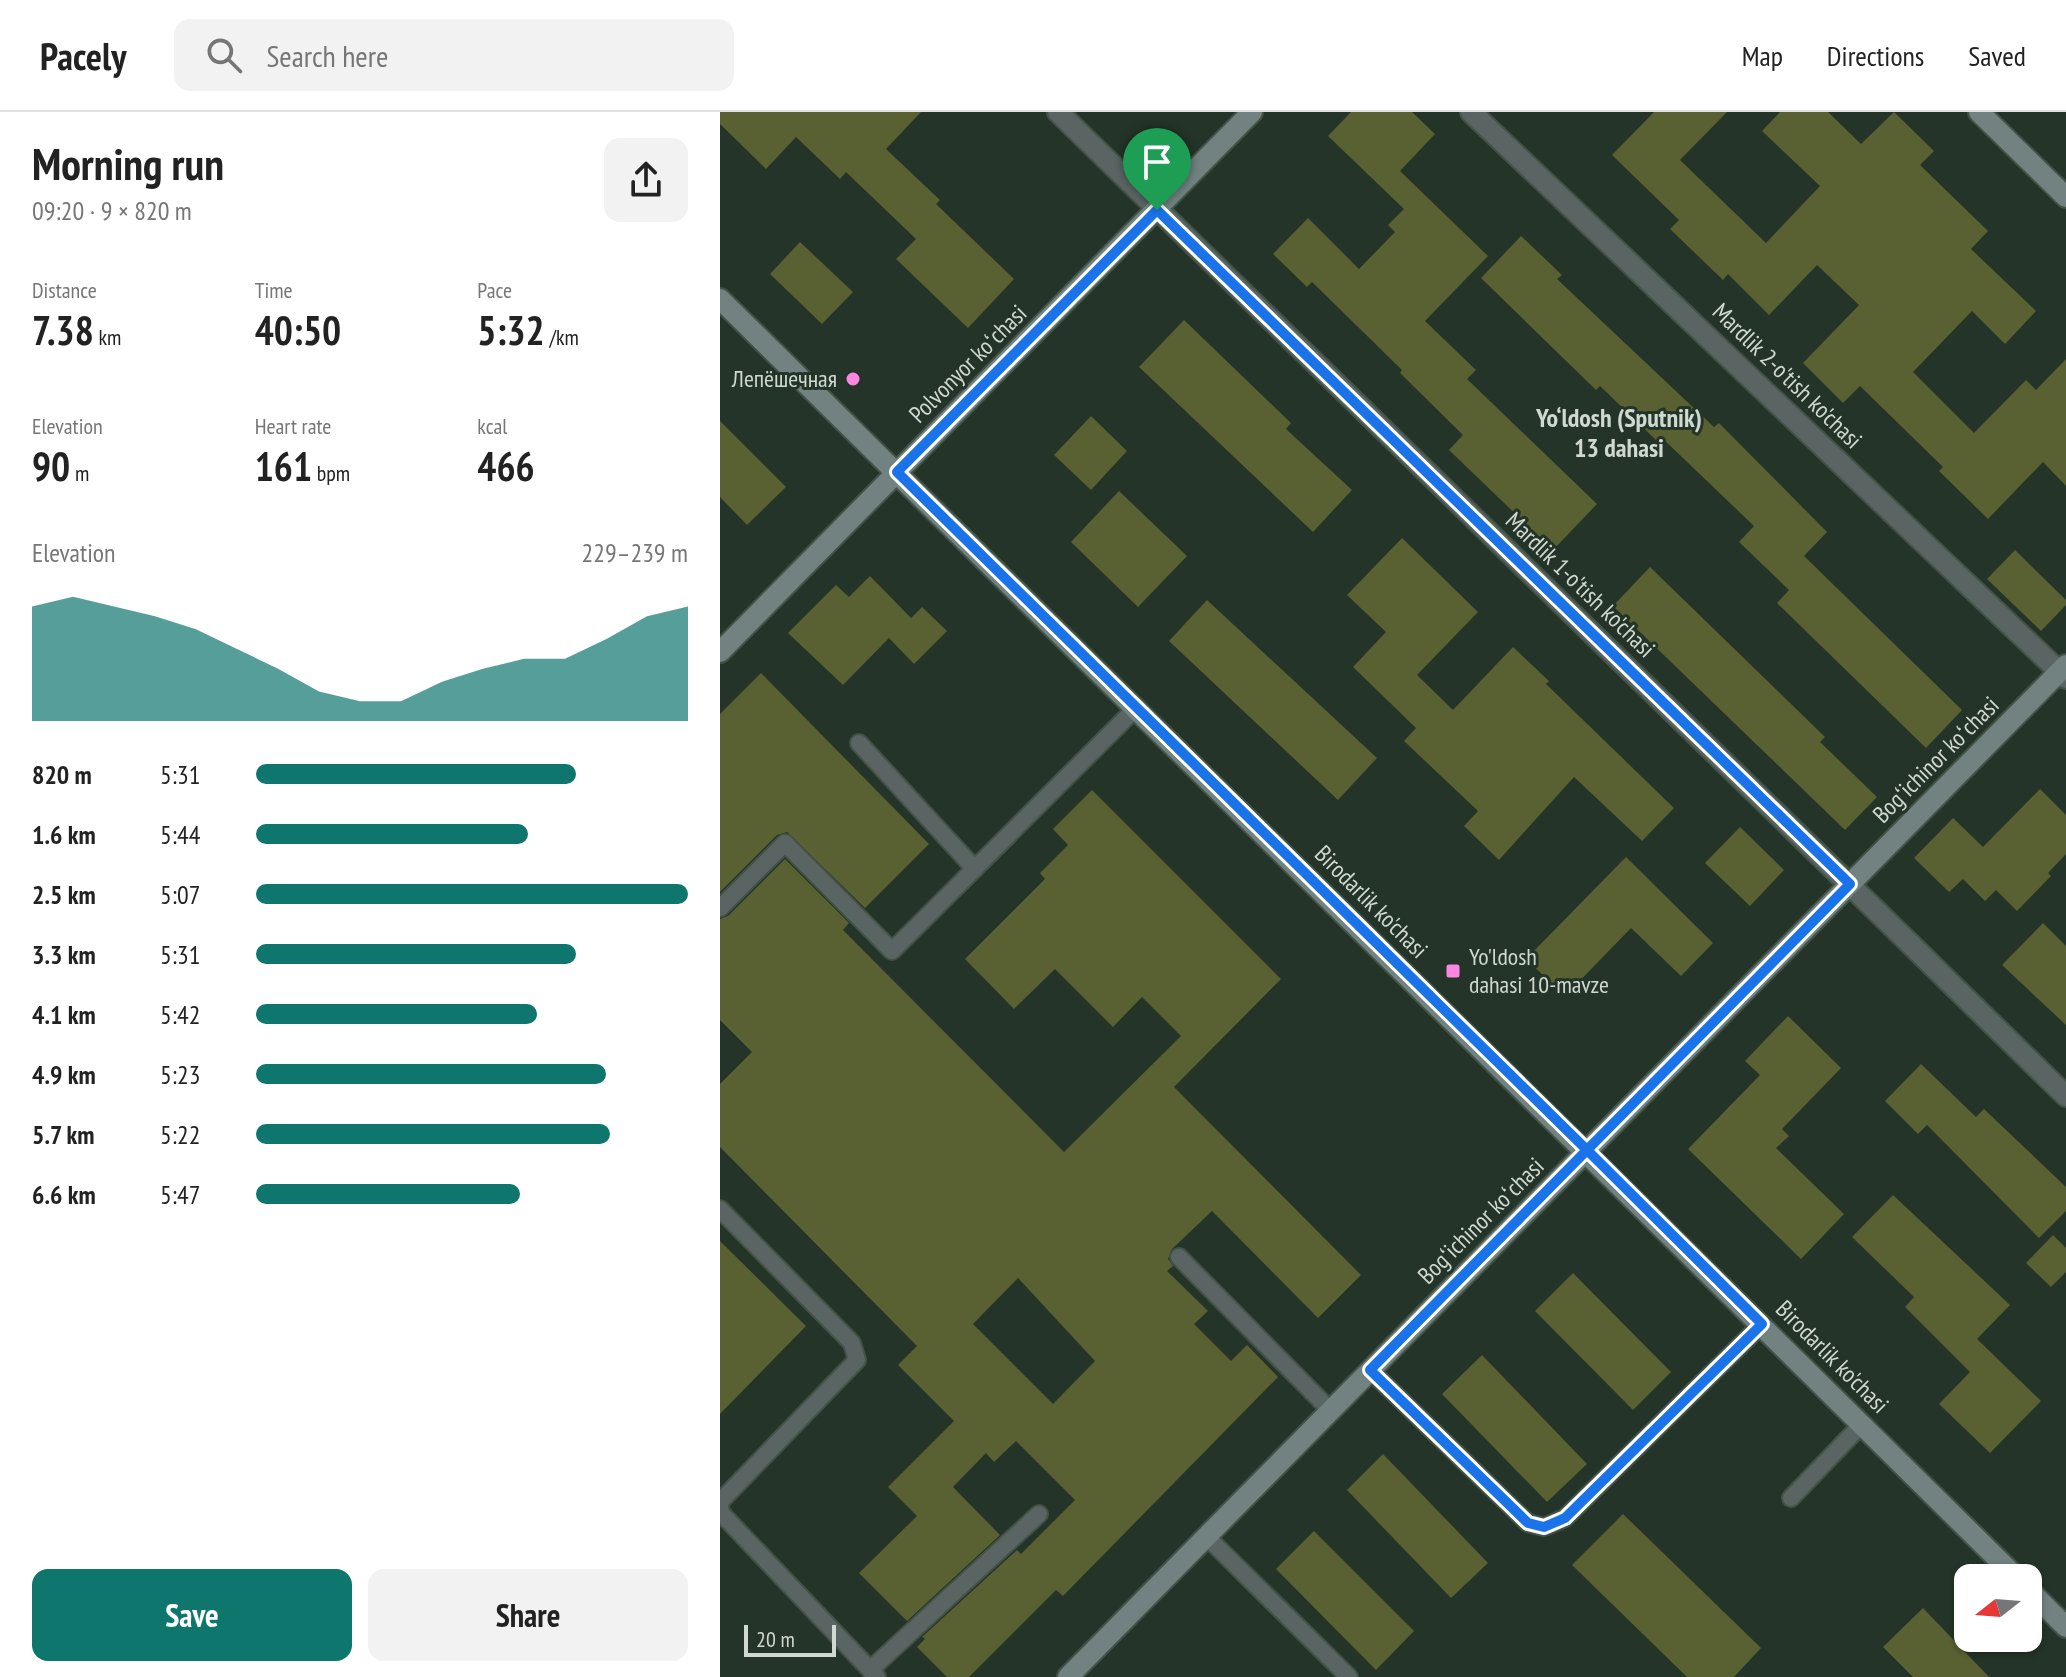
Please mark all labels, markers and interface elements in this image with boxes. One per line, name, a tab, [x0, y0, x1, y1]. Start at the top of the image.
search box	[174, 19, 734, 91]
text: Pacely	[40, 31, 126, 80]
icon: search	[202, 33, 246, 77]
text: Search here	[266, 36, 388, 75]
text: Map	[1742, 37, 1783, 74]
text: Directions	[1827, 37, 1924, 74]
text: Saved	[1968, 37, 2026, 74]
pin	[1123, 128, 1191, 210]
text: Morning run	[32, 135, 224, 192]
button: share	[604, 138, 688, 222]
icon: arrive	[1135, 140, 1179, 184]
text: 09:20 · 9 × 820 m	[32, 194, 192, 227]
text: Distance	[32, 276, 97, 304]
text: Time	[255, 276, 293, 304]
text: Pace	[477, 276, 512, 304]
street label: Mardlik 2-o'tish ko'chasi	[1706, 296, 1869, 455]
street label: Polvonyor koʻchasi	[902, 298, 1033, 429]
text: 7.38	[32, 304, 94, 356]
text: 40:50	[255, 304, 341, 356]
text: 5:32	[477, 304, 545, 356]
text: km	[94, 323, 121, 351]
text: /km	[545, 323, 579, 351]
place label: Лепёшечная	[731, 363, 837, 394]
marker: Лепёшечная	[844, 370, 862, 388]
district label: Yo‘ldosh (Sputnik) 13 dahasi	[1535, 401, 1702, 464]
text: Elevation	[32, 412, 103, 440]
text: Heart rate	[255, 412, 331, 440]
text: kcal	[477, 412, 507, 440]
text: 90	[32, 440, 70, 492]
text: 161	[255, 440, 312, 492]
text: 466	[477, 440, 535, 492]
text: m	[70, 459, 89, 487]
text: bpm	[312, 459, 350, 487]
street label: Mardlik 1-o'tish ko'chasi	[1499, 505, 1662, 664]
text: Elevation	[32, 536, 115, 569]
text: 229–239 m	[582, 536, 688, 569]
street label: Bogʻichinor koʻchasi	[1866, 690, 2005, 829]
text: 820 m	[32, 758, 92, 791]
text: 5:31	[160, 758, 200, 791]
text: 1.6 km	[32, 818, 96, 851]
text: 5:44	[160, 818, 200, 851]
street label: Birodarlik ko'chasi	[1308, 839, 1434, 965]
text: 2.5 km	[32, 878, 96, 911]
text: 5:07	[160, 878, 200, 911]
text: 3.3 km	[32, 938, 96, 971]
text: 5:31	[160, 938, 200, 971]
place label: Yo'ldosh dahasi 10-mavze	[1469, 941, 1609, 1000]
marker: Yo'ldosh dahasi 10-mavze	[1444, 962, 1462, 980]
text: 4.1 km	[32, 998, 96, 1031]
text: 5:42	[160, 998, 200, 1031]
text: 4.9 km	[32, 1058, 96, 1091]
text: 5:23	[160, 1058, 200, 1091]
text: 5.7 km	[32, 1118, 95, 1151]
text: 5:22	[160, 1118, 200, 1151]
street label: Bogʻichinor koʻchasi	[1411, 1151, 1550, 1290]
text: 6.6 km	[32, 1178, 96, 1211]
text: 5:47	[160, 1178, 200, 1211]
street label: Birodarlik ko'chasi	[1769, 1294, 1895, 1420]
north arrow	[1954, 1564, 2042, 1652]
map controls	[1954, 1564, 2042, 1652]
button: Save	[32, 1569, 352, 1661]
button: Share	[368, 1569, 688, 1661]
scale bar	[744, 1621, 836, 1657]
text: 20 m	[756, 1625, 795, 1653]

